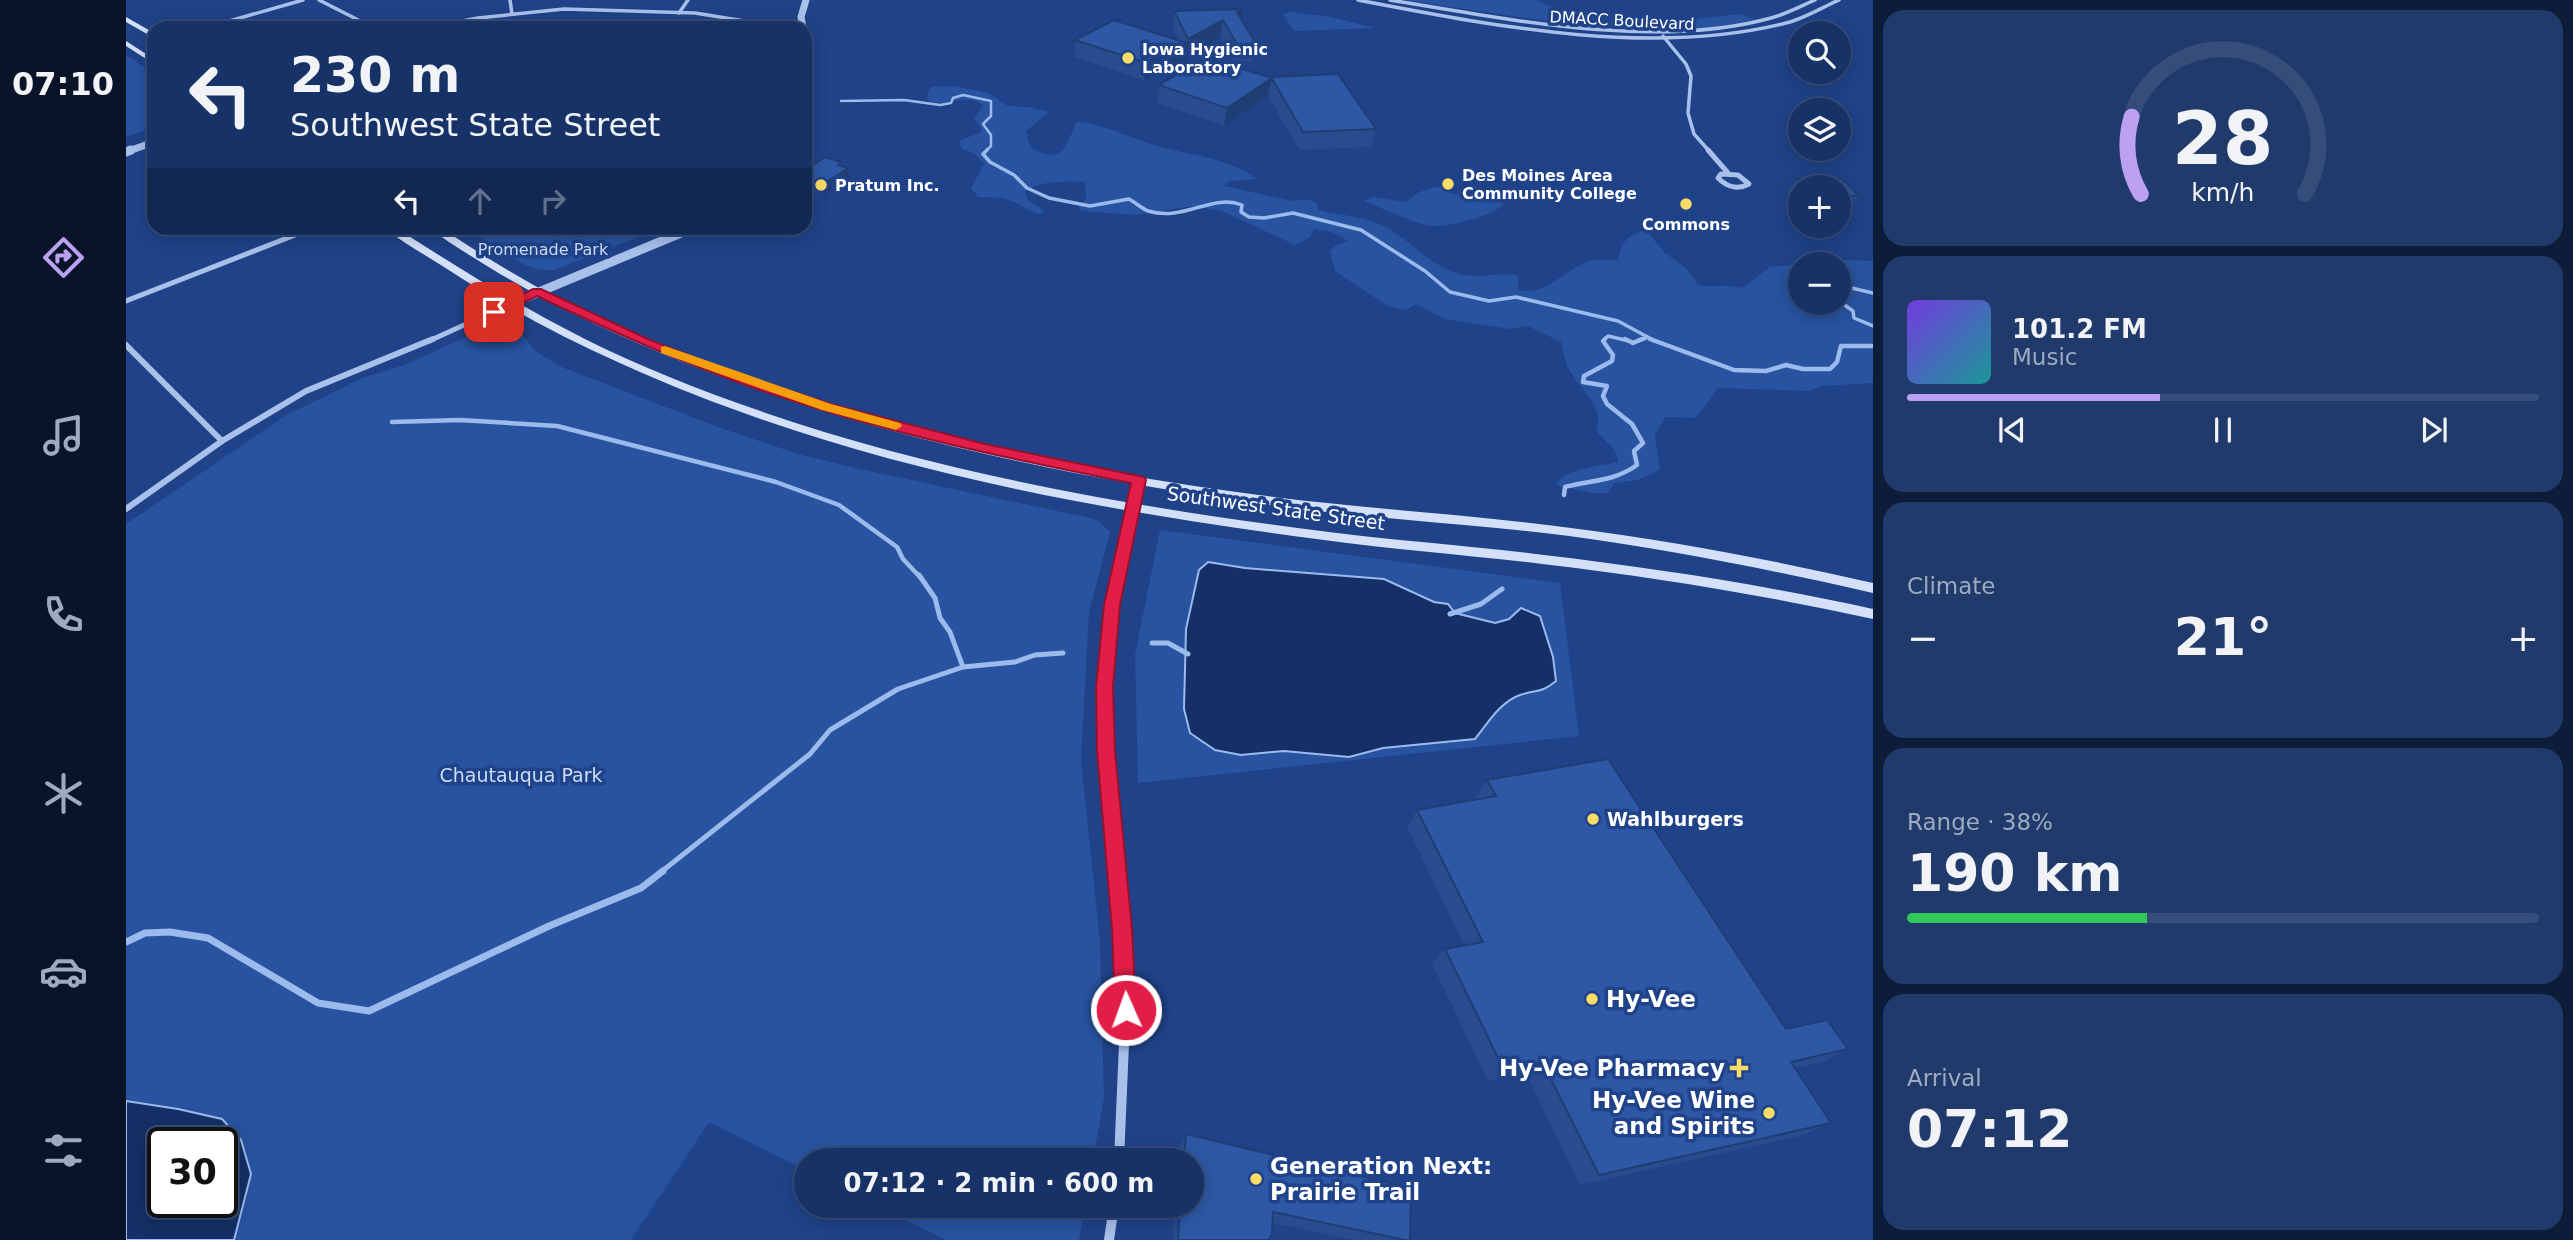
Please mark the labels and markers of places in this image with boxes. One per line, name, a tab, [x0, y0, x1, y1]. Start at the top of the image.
place label: Iowa Hygienic Laboratory	[1142, 40, 1268, 77]
marker: Iowa Hygienic Laboratory	[1120, 50, 1136, 66]
place label: Des Moines Area Community College	[1462, 166, 1637, 203]
place label: Pratum Inc.	[835, 176, 940, 195]
marker: Des Moines Area Community College	[1440, 176, 1456, 192]
marker: Pratum Inc.	[813, 177, 829, 193]
marker: Commons	[1678, 196, 1694, 212]
place label: Commons	[1642, 215, 1730, 234]
pin	[464, 282, 524, 342]
place label: Wahlburgers	[1607, 808, 1744, 830]
marker: Wahlburgers	[1585, 811, 1601, 827]
place label: Hy-Vee	[1606, 986, 1696, 1012]
marker: Hy-Vee	[1584, 991, 1600, 1007]
place label: Hy-Vee Pharmacy	[1499, 1055, 1725, 1081]
marker: Hy-Vee Pharmacy	[1731, 1060, 1747, 1076]
place label: Hy-Vee Wine and Spirits	[1592, 1087, 1755, 1139]
marker: Hy-Vee Wine and Spirits	[1761, 1105, 1777, 1121]
place label: Generation Next: Prairie Trail	[1270, 1153, 1492, 1205]
marker: Generation Next: Prairie Trail	[1248, 1171, 1264, 1187]

